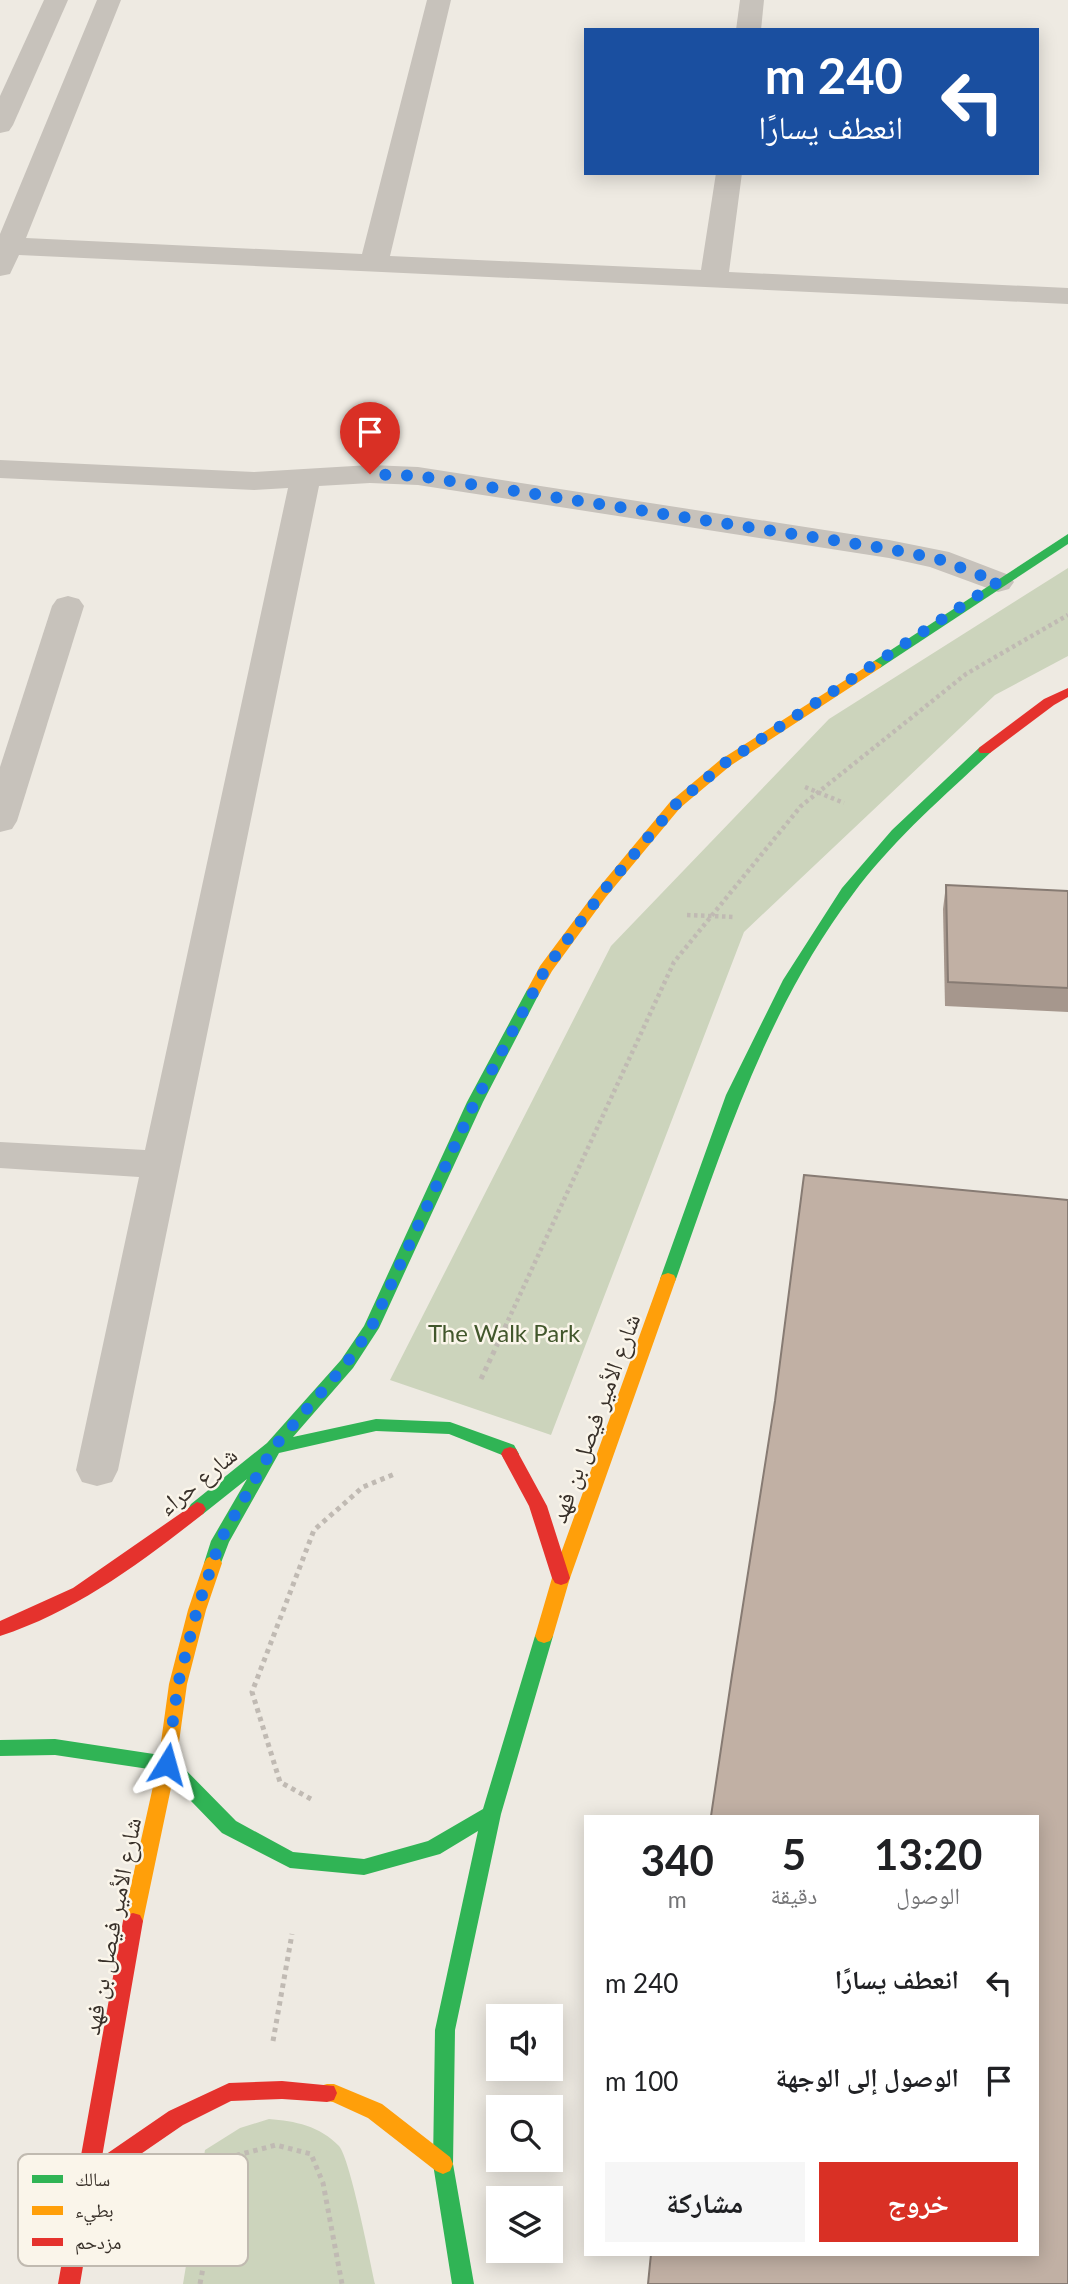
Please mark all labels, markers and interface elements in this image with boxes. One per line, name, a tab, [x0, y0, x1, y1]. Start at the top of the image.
text: 240 m	[765, 46, 903, 104]
icon: left	[927, 56, 1018, 147]
text: انعطف يسارًا	[759, 107, 903, 146]
pin	[340, 402, 400, 474]
icon: arrive	[351, 413, 389, 451]
street label: شارع الأمير فيصل بن فهد	[543, 1309, 647, 1527]
park label: The Walk Park	[428, 1318, 581, 1347]
street label: شارع حراء	[152, 1439, 243, 1522]
position arrow	[130, 1727, 204, 1801]
street label: شارع الأمير فيصل بن فهد	[76, 1815, 148, 2037]
text: 5	[782, 1829, 806, 1879]
text: 13:20	[874, 1829, 982, 1879]
text: 340	[641, 1835, 714, 1885]
text: دقيقة	[771, 1881, 817, 1909]
text: الوصول	[896, 1881, 960, 1909]
text: m	[668, 1885, 687, 1913]
text: انعطف يسارًا	[835, 1963, 959, 1995]
icon: left	[980, 1964, 1018, 2002]
text: 240 m	[605, 1967, 678, 1999]
map controls	[486, 2004, 563, 2263]
button: sound	[486, 2004, 563, 2081]
text: الوصول إلى الوجهة	[775, 2061, 959, 2093]
icon: arrive	[980, 2062, 1018, 2100]
text: 100 m	[605, 2065, 678, 2097]
button: search	[486, 2095, 563, 2172]
legend	[18, 2154, 248, 2266]
button: مشاركة	[605, 2162, 805, 2242]
button: خروج	[819, 2162, 1018, 2242]
text: سالك	[75, 2167, 110, 2190]
button: layers	[486, 2186, 563, 2263]
text: بطيء	[75, 2198, 114, 2226]
text: مزدحم	[75, 2230, 121, 2255]

